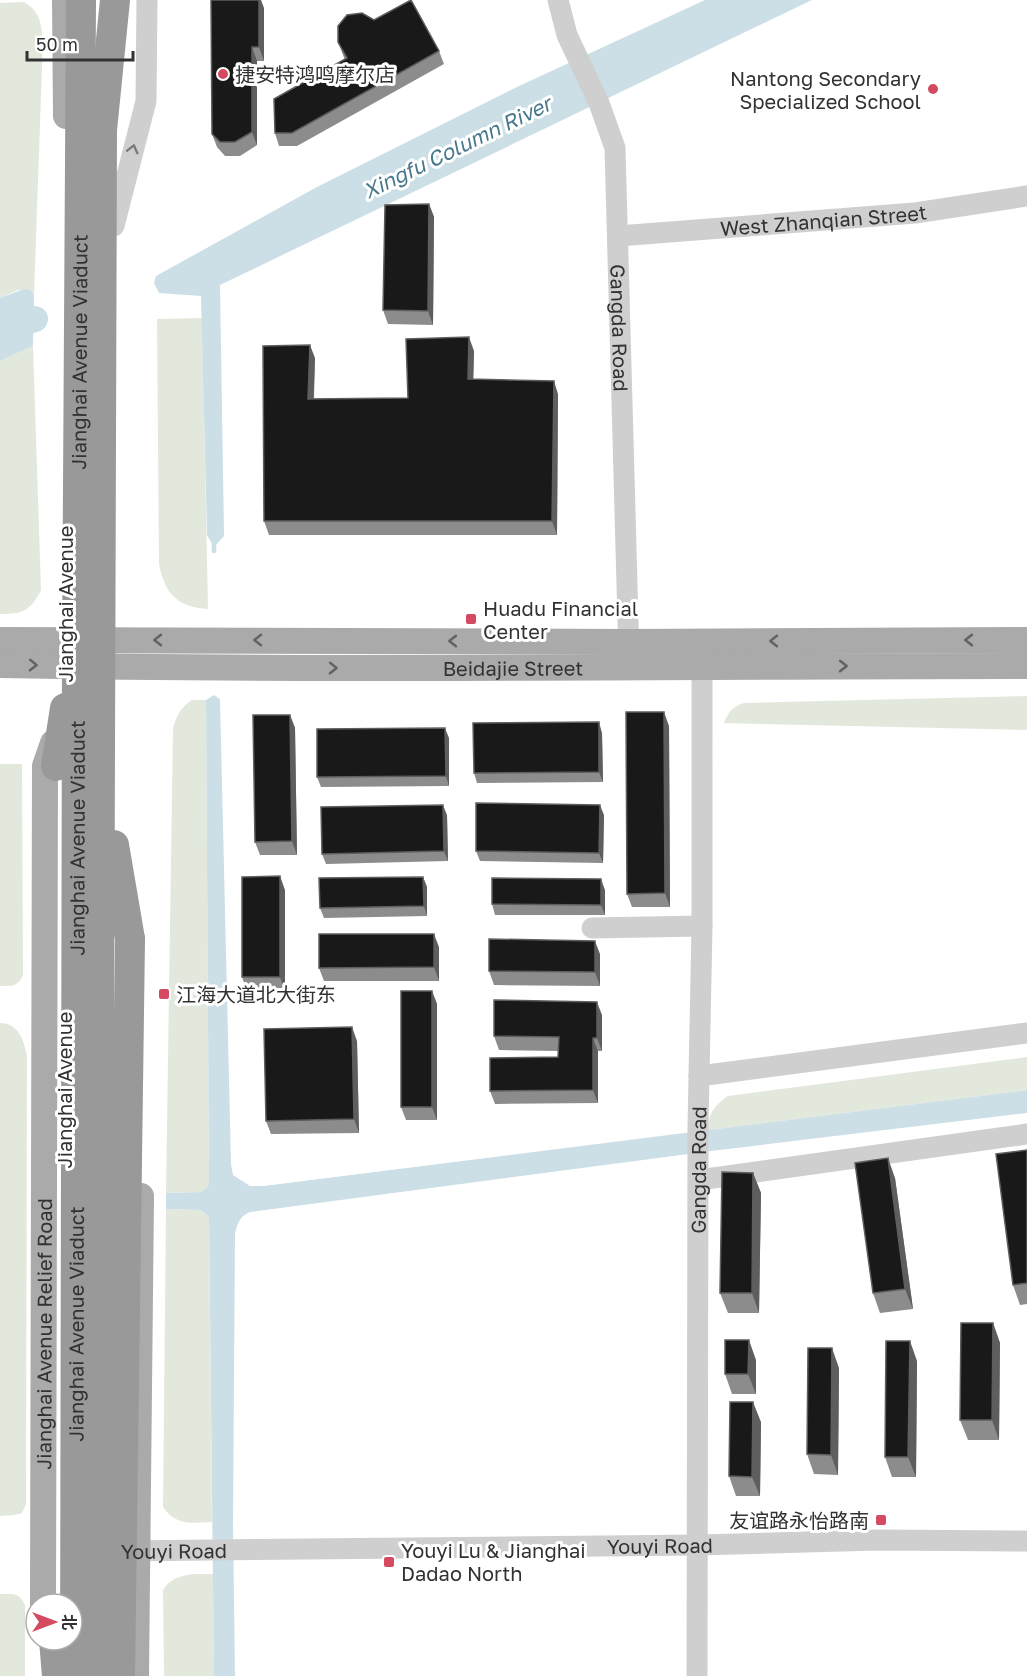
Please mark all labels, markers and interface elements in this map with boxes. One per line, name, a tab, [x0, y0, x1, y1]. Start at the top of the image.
scale bar	[27, 24, 134, 62]
text: 50 m	[36, 33, 78, 55]
place label: 捷安特鸿鸣摩尔店	[235, 62, 395, 86]
place label: Nantong Secondary Specialized School	[730, 66, 921, 113]
marker: 捷安特鸿鸣摩尔店	[216, 67, 230, 81]
marker: Nantong Secondary Specialized School	[926, 82, 940, 96]
water label: Xingfu Column River	[359, 89, 558, 204]
one-way arrow	[126, 145, 139, 155]
street label: West Zhanqian Street	[719, 199, 928, 240]
street label: Jianghai Avenue Viaduct	[66, 234, 92, 470]
street label: Gangda Road	[606, 264, 634, 392]
street label: Jianghai Avenue	[53, 526, 77, 682]
place label: Huadu Financial Center	[483, 596, 638, 643]
marker: Huadu Financial Center	[464, 612, 478, 626]
one-way arrow	[153, 634, 162, 646]
one-way arrow	[253, 634, 262, 647]
one-way arrow	[964, 634, 973, 646]
one-way arrow	[448, 635, 457, 647]
one-way arrow	[769, 635, 778, 647]
street label: Beidajie Street	[443, 656, 583, 680]
one-way arrow	[28, 659, 37, 671]
one-way arrow	[838, 660, 847, 672]
one-way arrow	[328, 662, 337, 674]
street label: Jianghai Avenue Viaduct	[64, 720, 89, 956]
place label: 江海大道北大街东	[176, 982, 336, 1006]
marker: 江海大道北大街东	[157, 987, 171, 1001]
street label: Jianghai Avenue	[52, 1012, 76, 1168]
street label: Gangda Road	[686, 1106, 710, 1234]
street label: Jianghai Avenue Relief Road	[31, 1198, 56, 1470]
street label: Jianghai Avenue Viaduct	[63, 1206, 88, 1442]
place label: 友谊路永怡路南	[729, 1508, 869, 1532]
marker: 友谊路永怡路南	[874, 1513, 888, 1527]
street label: Youyi Road	[607, 1533, 713, 1558]
street label: Youyi Road	[121, 1538, 227, 1563]
place label: Youyi Lu & Jianghai Dadao North	[401, 1538, 586, 1585]
marker: Youyi Lu & Jianghai Dadao North	[382, 1555, 396, 1569]
north arrow	[24, 1592, 84, 1652]
text: 北	[59, 1614, 79, 1630]

